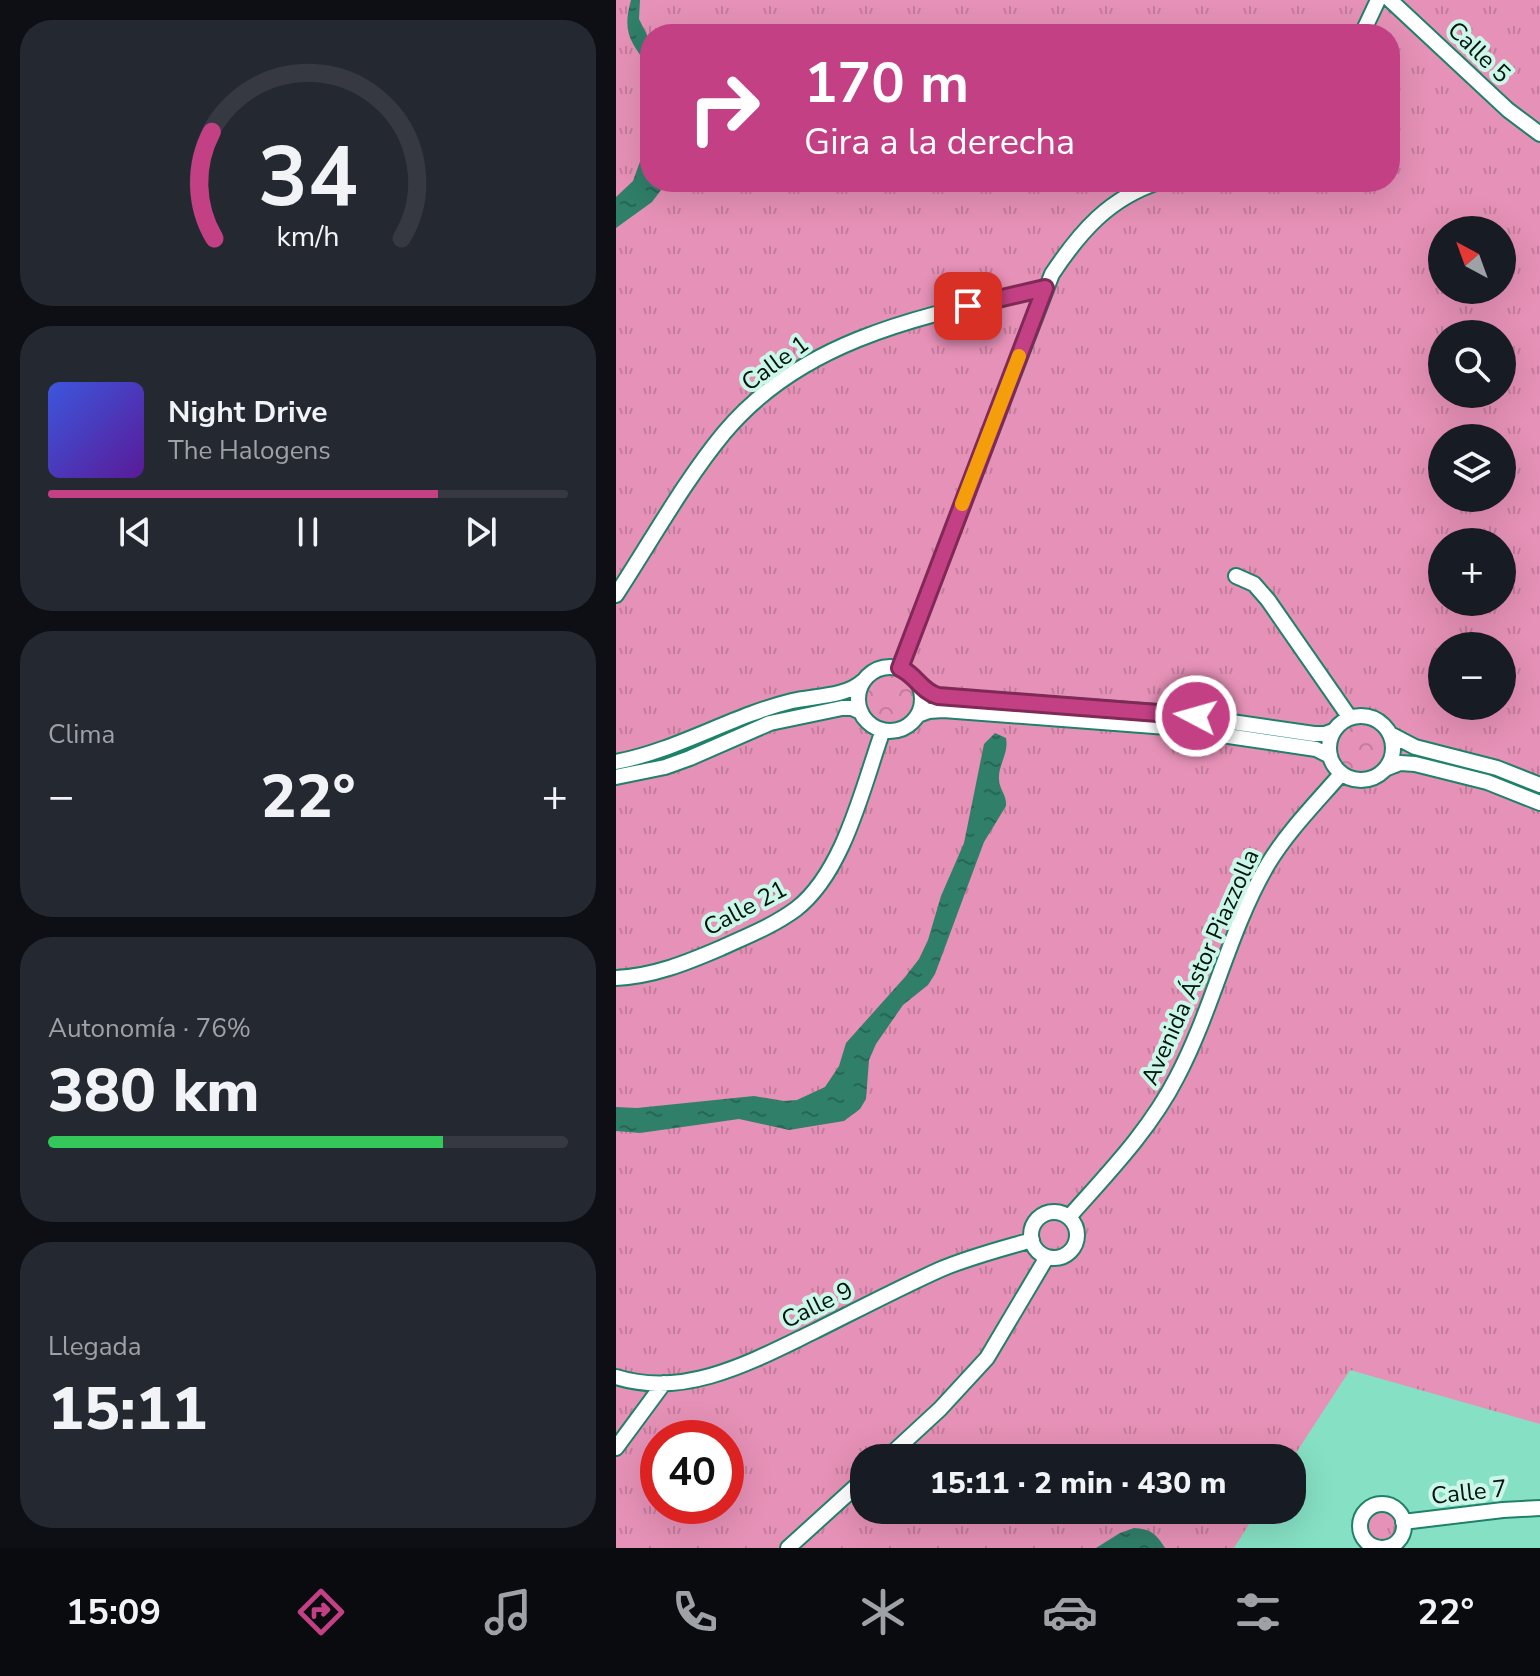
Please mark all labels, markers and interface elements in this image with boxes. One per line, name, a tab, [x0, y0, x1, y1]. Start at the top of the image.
street label: Calle 5	[1441, 14, 1517, 90]
text: 170 m	[804, 45, 969, 122]
icon: right	[672, 56, 776, 160]
text: Gira a la derecha	[804, 118, 1075, 167]
text: 34	[258, 120, 358, 233]
north arrow	[1428, 216, 1516, 304]
map controls	[1428, 216, 1516, 720]
text: km/h	[277, 217, 339, 256]
pin	[934, 272, 1002, 340]
icon: arrive	[946, 284, 990, 328]
button: search	[1428, 320, 1516, 408]
street label: Calle 1	[735, 328, 815, 398]
text: Night Drive	[168, 392, 327, 433]
button: layers	[1428, 424, 1516, 512]
text: The Halogens	[168, 433, 331, 468]
icon: previous	[113, 510, 157, 554]
icon: pause	[286, 510, 330, 554]
icon: next	[459, 510, 503, 554]
button: +	[1428, 528, 1516, 616]
button: −	[1428, 632, 1516, 720]
position arrow	[1154, 674, 1238, 758]
text: Clima	[48, 717, 115, 752]
text: 22°	[260, 756, 356, 838]
text: −	[48, 767, 74, 827]
text: +	[542, 767, 568, 827]
street label: Avenida Ástor Piazzolla	[1134, 844, 1266, 1090]
street label: Calle 21	[698, 873, 792, 943]
text: Autonomía · 76%	[48, 1011, 251, 1046]
text: 380 km	[48, 1050, 260, 1132]
street label: Calle 9	[776, 1274, 858, 1336]
text: Llegada	[48, 1329, 141, 1364]
text: 15:11	[48, 1368, 208, 1450]
speed limit sign: 40	[640, 1420, 744, 1524]
text: 15:11 · 2 min · 430 m	[930, 1463, 1226, 1504]
street label: Calle 7	[1430, 1472, 1508, 1512]
icon: directions	[293, 1584, 349, 1640]
icon: music	[480, 1584, 536, 1640]
icon: phone	[667, 1584, 723, 1640]
icon: climate	[855, 1584, 911, 1640]
icon: car	[1042, 1584, 1098, 1640]
icon: filters	[1230, 1584, 1286, 1640]
text: 15:09	[66, 1588, 161, 1637]
text: 22°	[1417, 1588, 1474, 1637]

